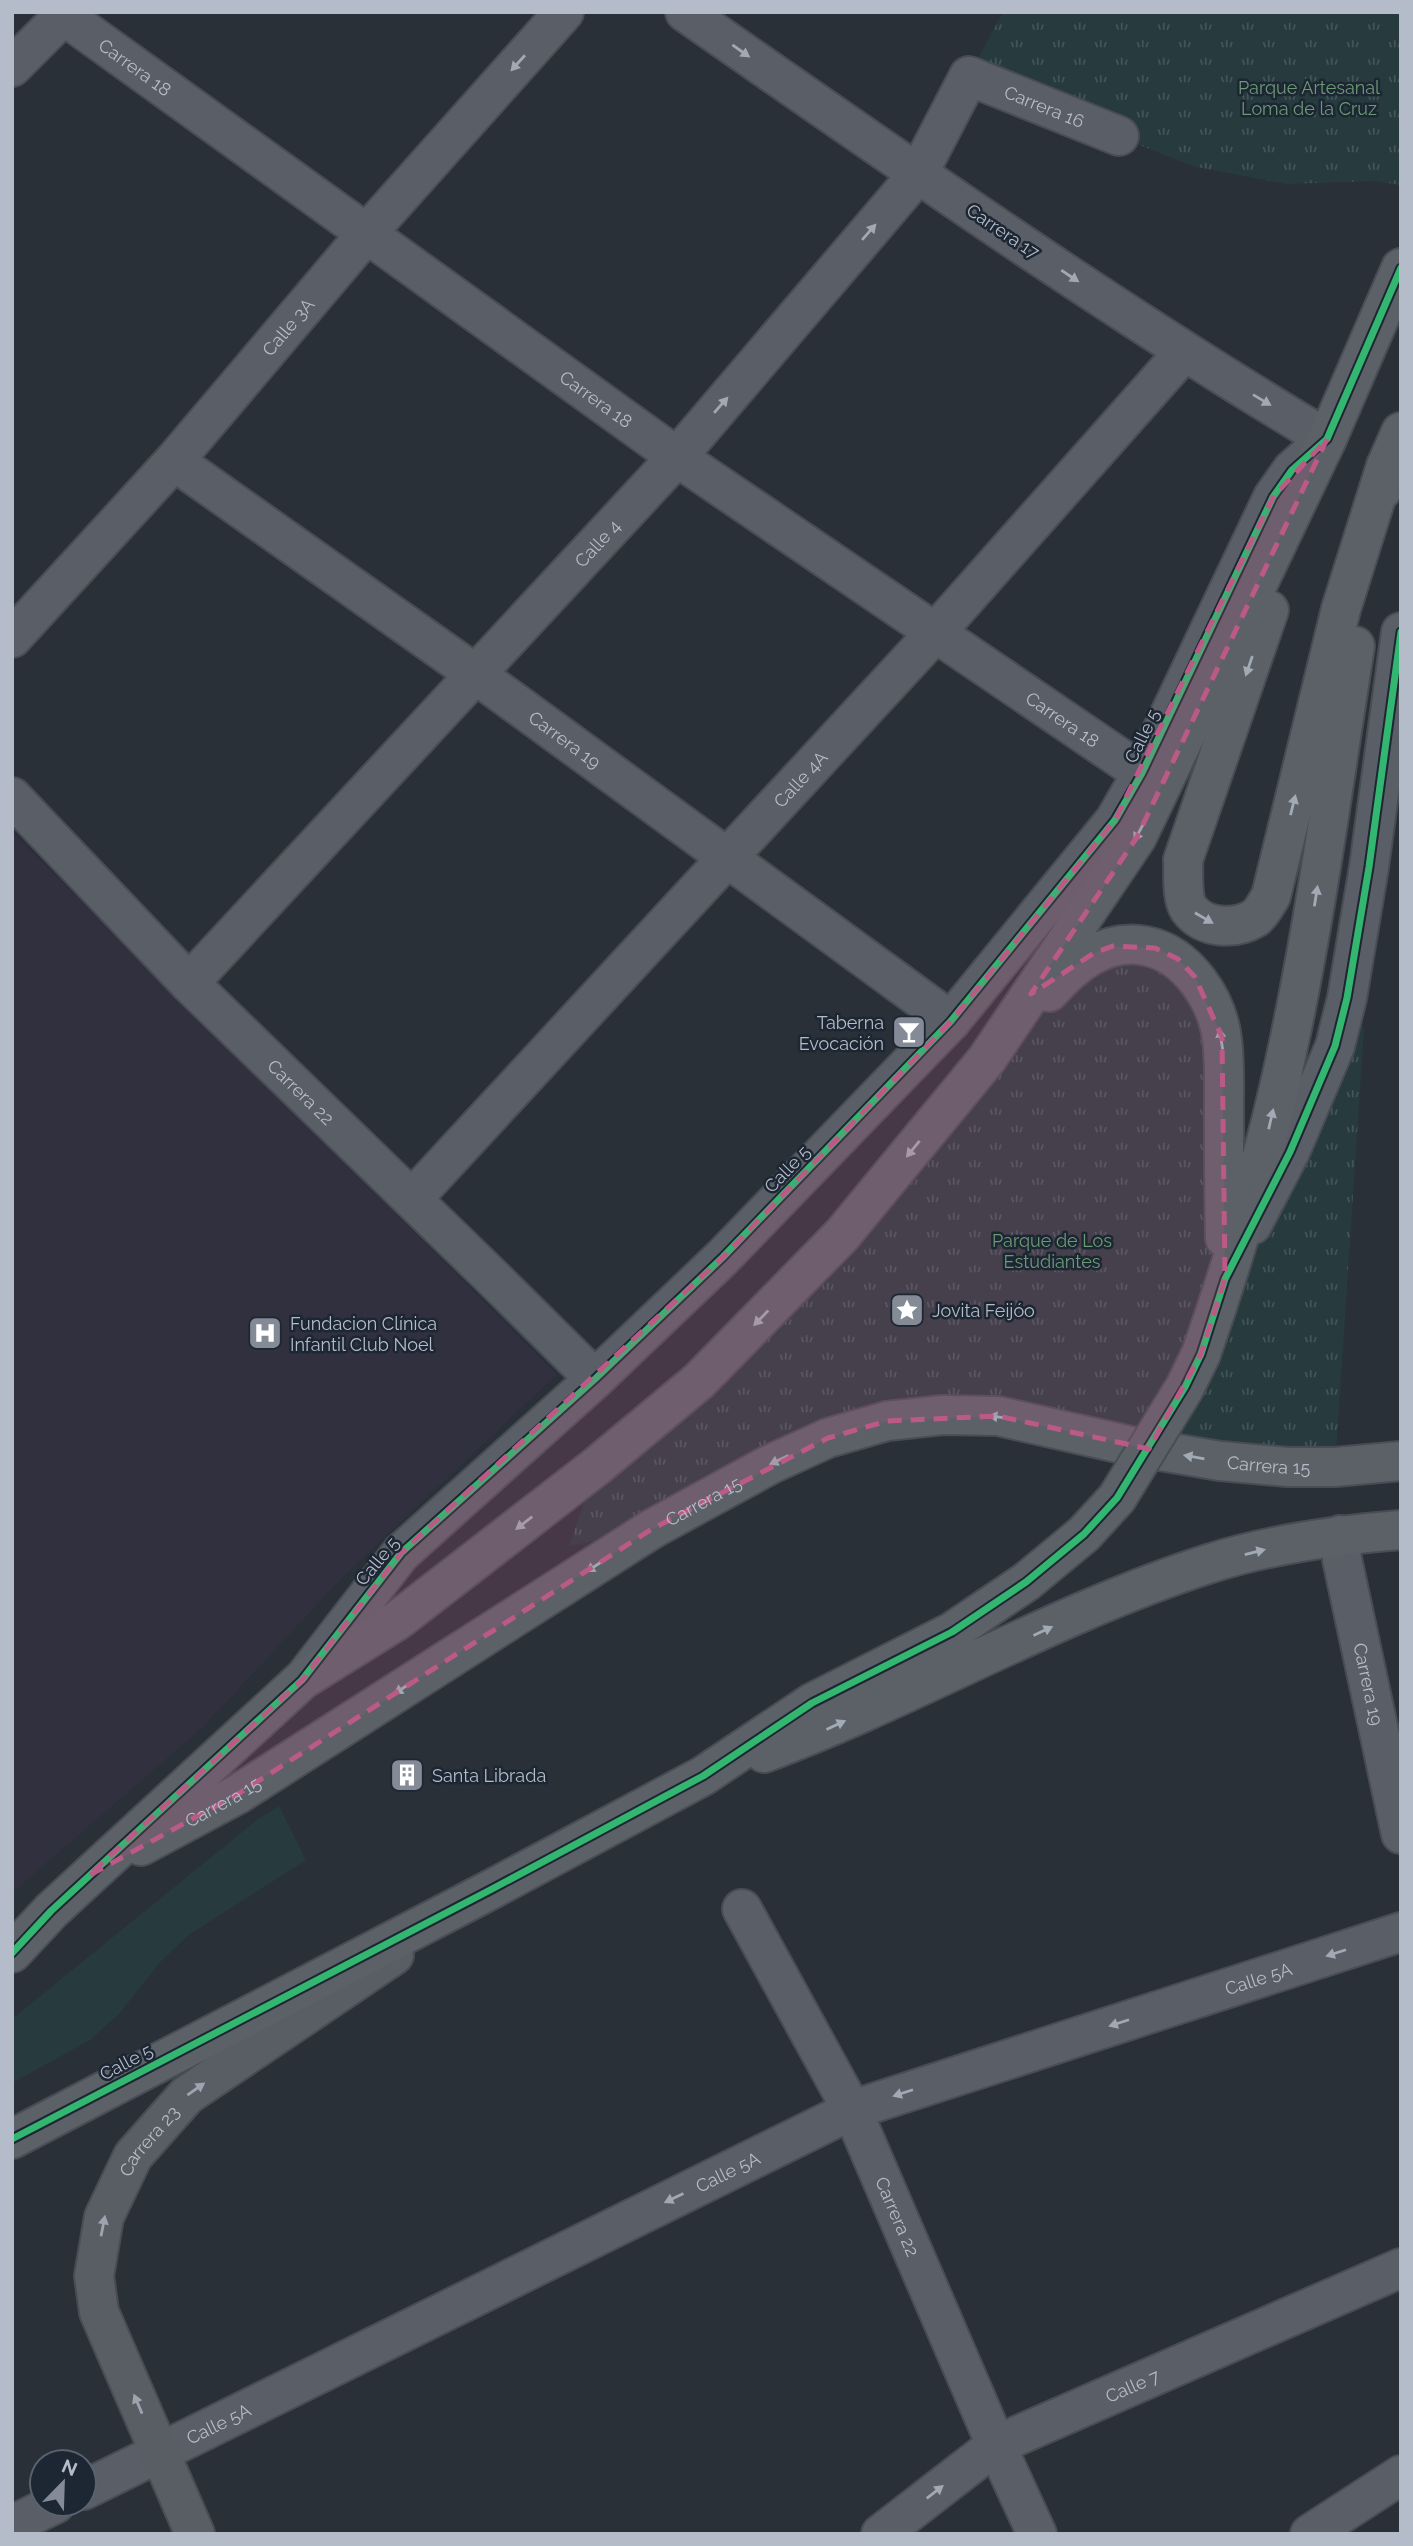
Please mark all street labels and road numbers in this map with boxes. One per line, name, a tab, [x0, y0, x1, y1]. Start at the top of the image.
street label: Carrera 18	[95, 34, 176, 100]
street label: Carrera 16	[1001, 81, 1088, 132]
street label: Carrera 17	[963, 199, 1044, 263]
street label: Calle 3A	[257, 294, 318, 360]
street label: Carrera 18	[556, 366, 637, 432]
street label: Calle 4	[570, 515, 624, 571]
street label: Carrera 18	[1022, 687, 1104, 752]
street label: Carrera 19	[525, 706, 605, 773]
street label: Calle 5	[1120, 706, 1164, 766]
street label: Calle 4A	[769, 746, 831, 811]
street label: Carrera 22	[263, 1055, 339, 1129]
street label: Calle 5	[760, 1141, 814, 1197]
street label: Carrera 15	[1226, 1451, 1310, 1478]
street label: Carrera 15	[662, 1472, 745, 1530]
street label: Calle 5	[351, 1532, 403, 1590]
street label: Carrera 19	[1350, 1641, 1388, 1727]
street label: Carrera 15	[181, 1772, 265, 1831]
street label: Calle 5A	[1222, 1958, 1294, 1999]
street label: Calle 5	[96, 2039, 156, 2085]
street label: Carrera 23	[114, 2101, 183, 2179]
street label: Calle 5A	[692, 2147, 763, 2196]
street label: Carrera 22	[871, 2173, 924, 2259]
street label: Calle 7	[1102, 2364, 1163, 2406]
street label: Calle 5A	[183, 2399, 254, 2448]

